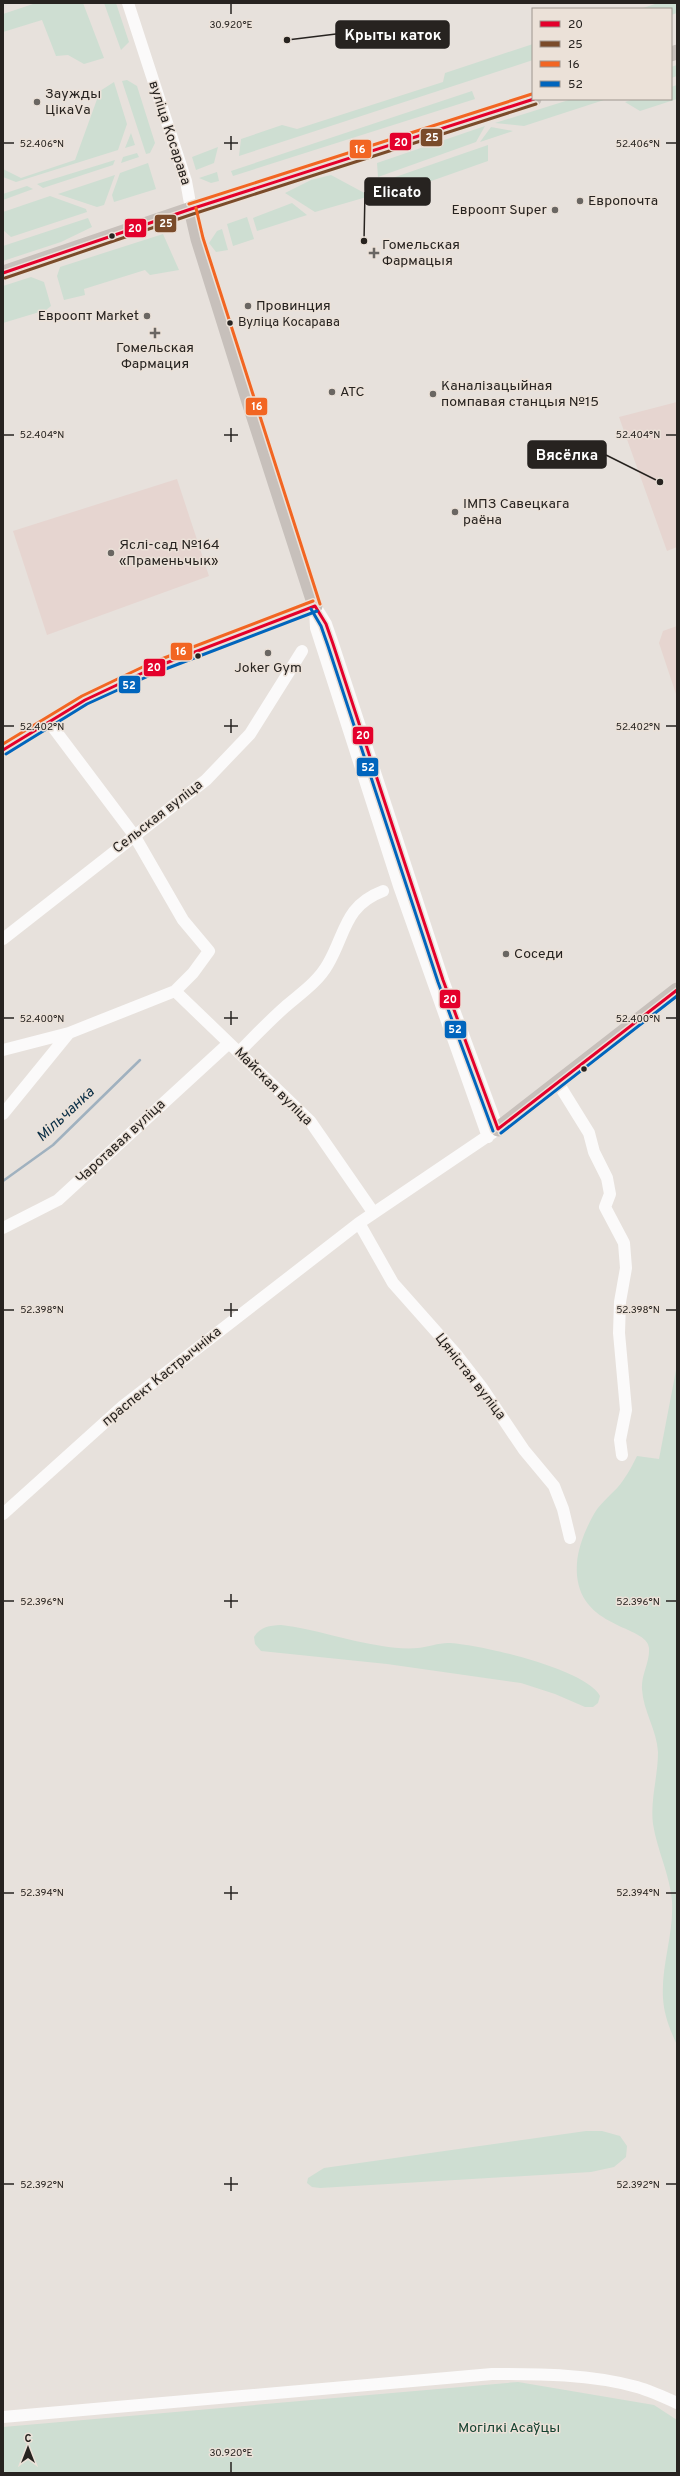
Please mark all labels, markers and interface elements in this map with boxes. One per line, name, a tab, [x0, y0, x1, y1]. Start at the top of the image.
legend	[532, 8, 672, 100]
text: 20	[568, 17, 583, 33]
text: 30.920°E	[209, 19, 253, 32]
callout: Крыты каток	[336, 21, 449, 48]
text: Крыты каток	[344, 27, 442, 46]
text: 25	[568, 37, 583, 53]
text: 16	[568, 57, 580, 73]
text: 52	[568, 77, 583, 93]
street label: вуліца Косарава	[144, 79, 194, 187]
place label: Заужды ЦікаVа	[45, 86, 101, 119]
marker: Заужды ЦікаVа	[32, 97, 42, 107]
line badge: 25	[420, 128, 443, 147]
text: 25	[425, 131, 439, 145]
line badge: 20	[389, 132, 412, 151]
text: 20	[394, 136, 408, 150]
text: 52.406°N	[20, 138, 64, 151]
text: 52.406°N	[616, 138, 660, 151]
line badge: 16	[349, 139, 372, 159]
text: 16	[354, 143, 366, 157]
callout: Elicato	[365, 178, 430, 205]
text: Elicato	[373, 184, 421, 203]
place label: Европочта	[588, 193, 658, 210]
marker: Европочта	[575, 196, 585, 206]
place label: Евроопт Super	[451, 202, 548, 219]
marker: Евроопт Super	[550, 205, 560, 215]
line badge: 25	[154, 214, 177, 233]
text: 25	[159, 217, 173, 231]
line badge: 20	[124, 218, 147, 238]
text: 20	[128, 222, 142, 236]
unlabelled marker	[107, 231, 117, 241]
place label: Гомельская Фармацыя	[382, 237, 460, 270]
marker: Гомельская Фармацыя	[369, 248, 379, 258]
place label: Провинция	[256, 298, 331, 315]
marker: Провинция	[243, 301, 253, 311]
place label: Евроопт Market	[38, 308, 139, 325]
marker: Евроопт Market	[142, 311, 152, 321]
place label: Вуліца Косарава	[238, 315, 340, 331]
marker: Вуліца Косарава	[225, 318, 235, 328]
marker: Гомельская Фармация	[150, 328, 160, 338]
place label: Гомельская Фармация	[116, 340, 194, 373]
place label: Каналізацыйная помпавая станцыя №15	[441, 378, 599, 411]
place label: АТС	[340, 384, 365, 401]
marker: АТС	[327, 387, 337, 397]
marker: Каналізацыйная помпавая станцыя №15	[428, 389, 438, 399]
line badge: 16	[245, 397, 268, 416]
text: 16	[251, 400, 263, 414]
text: 52.404°N	[20, 429, 64, 442]
text: 52.404°N	[616, 429, 660, 442]
callout: Вясёлка	[528, 441, 606, 468]
text: Вясёлка	[536, 447, 598, 466]
place label: ІМПЗ Савецкага раёна	[463, 496, 569, 529]
marker: ІМПЗ Савецкага раёна	[450, 507, 460, 517]
place label: Яслі-сад №164 «Праменьчык»	[119, 537, 220, 570]
marker: Яслі-сад №164 «Праменьчык»	[106, 548, 116, 558]
line badge: 16	[170, 642, 193, 661]
text: 16	[175, 645, 187, 659]
marker: Joker Gym	[263, 648, 273, 658]
unlabelled marker	[193, 651, 203, 661]
line badge: 20	[143, 658, 166, 677]
place label: Joker Gym	[234, 660, 302, 677]
text: 20	[147, 661, 161, 675]
line badge: 52	[118, 675, 141, 694]
text: 52	[122, 679, 136, 693]
text: 52.402°N	[20, 721, 64, 734]
text: 52.402°N	[616, 721, 660, 734]
line badge: 20	[352, 726, 374, 745]
text: 20	[356, 729, 370, 743]
line badge: 52	[356, 757, 379, 777]
text: 52	[361, 761, 375, 775]
street label: Сельская вуліца	[110, 777, 206, 857]
place label: Соседи	[514, 946, 563, 963]
marker: Соседи	[501, 949, 511, 959]
line badge: 20	[439, 989, 461, 1009]
text: 20	[443, 993, 457, 1007]
text: 52.400°N	[20, 1013, 64, 1026]
text: 52.400°N	[616, 1013, 660, 1026]
line badge: 52	[444, 1020, 467, 1039]
text: 52	[448, 1023, 462, 1037]
street label: Майская вуліца	[230, 1044, 316, 1130]
unlabelled marker	[579, 1064, 589, 1074]
water label: Мільчанка	[33, 1083, 99, 1147]
street label: Чаротавая вуліца	[73, 1096, 169, 1188]
text: 52.398°N	[20, 1304, 64, 1317]
text: 52.398°N	[616, 1304, 660, 1317]
street label: праспект Кастрычніка	[99, 1324, 225, 1430]
street label: Цяністая вуліца	[431, 1330, 509, 1424]
text: 52.396°N	[20, 1596, 64, 1609]
text: 52.396°N	[616, 1596, 660, 1609]
text: 52.394°N	[20, 1887, 64, 1900]
text: 52.394°N	[616, 1887, 660, 1900]
text: 52.392°N	[20, 2179, 64, 2192]
text: 52.392°N	[616, 2179, 660, 2192]
park label: Могілкі Асаўцы	[458, 2420, 560, 2437]
north arrow	[8, 2428, 48, 2468]
text: С	[24, 2432, 32, 2446]
text: 30.920°E	[209, 2447, 253, 2460]

